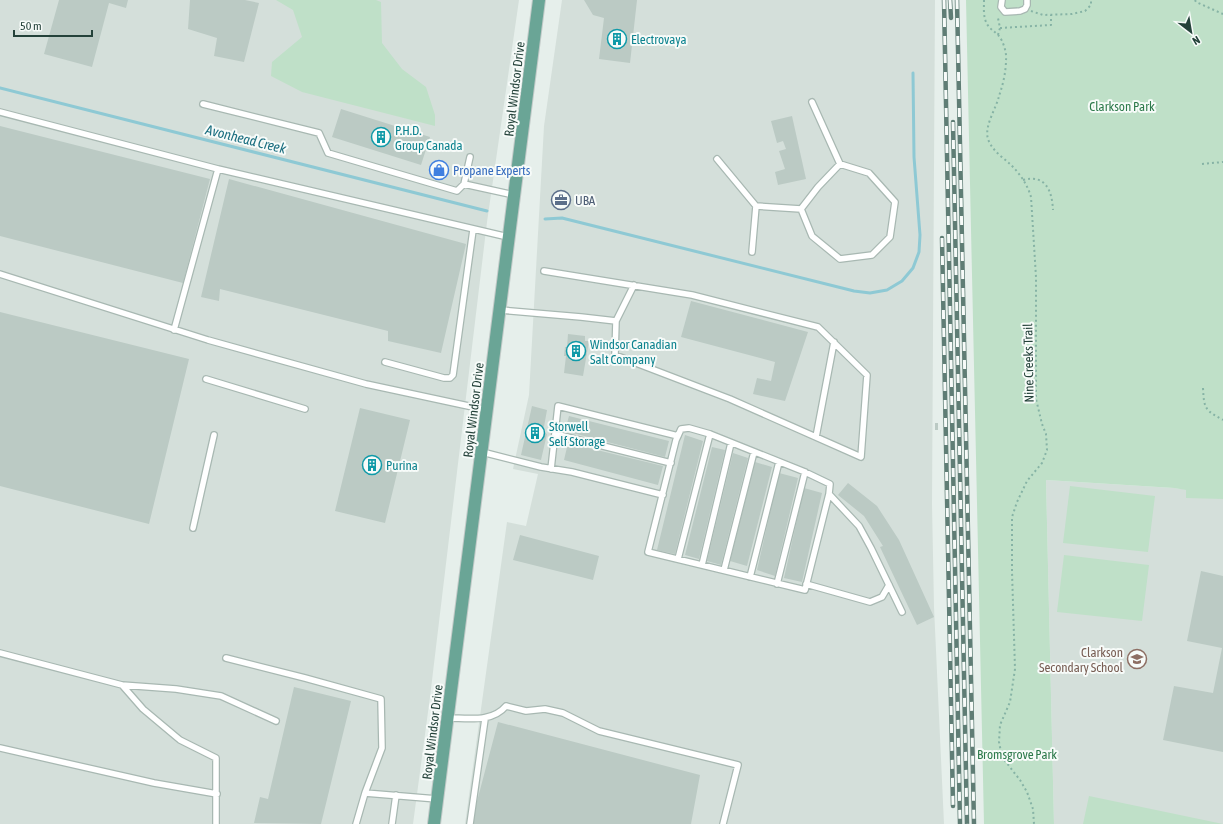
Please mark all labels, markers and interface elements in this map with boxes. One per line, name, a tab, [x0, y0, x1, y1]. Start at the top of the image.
scale bar	[14, 12, 92, 38]
north arrow	[1171, 12, 1211, 52]
text: 50 m	[20, 19, 42, 33]
building icon: Electrovaya	[606, 28, 628, 50]
place label: Electrovaya	[631, 32, 687, 47]
text: N	[1190, 34, 1202, 47]
street label: Royal Windsor Drive	[501, 41, 528, 137]
park label: Clarkson Park	[1089, 99, 1155, 114]
water label: Avonhead Creek	[203, 121, 289, 157]
place label: P.H.D. Group Canada	[395, 123, 463, 153]
building icon: P.H.D. Group Canada	[370, 126, 392, 148]
shop icon: Propane Experts	[428, 159, 450, 181]
place label: Propane Experts	[453, 163, 531, 178]
office icon: UBA	[550, 189, 572, 211]
place label: UBA	[575, 193, 596, 208]
street label: Nine Creeks Trail	[1020, 323, 1037, 403]
place label: Windsor Canadian Salt Company	[590, 337, 677, 367]
building icon: Windsor Canadian Salt Company	[565, 340, 587, 362]
street label: Royal Windsor Drive	[460, 362, 487, 458]
place label: Storwell Self Storage	[549, 419, 605, 449]
building icon: Storwell Self Storage	[524, 422, 546, 444]
building icon: Purina	[361, 454, 383, 476]
place label: Purina	[386, 458, 418, 473]
place label: Clarkson Secondary School	[1039, 645, 1124, 675]
school or university icon: Clarkson Secondary School	[1126, 648, 1148, 670]
street label: Royal Windsor Drive	[419, 684, 446, 780]
park label: Bromsgrove Park	[977, 747, 1057, 762]

